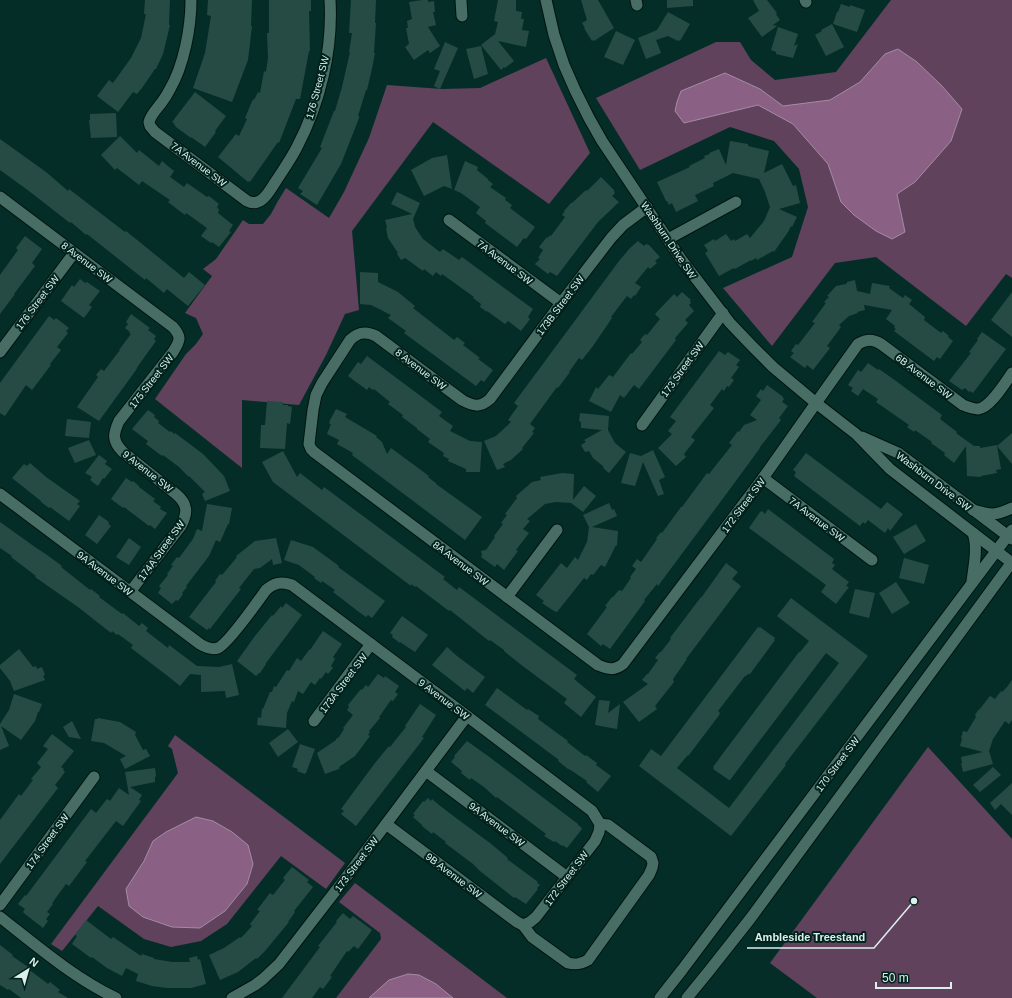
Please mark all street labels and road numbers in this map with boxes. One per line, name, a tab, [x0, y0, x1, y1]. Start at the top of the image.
street label: 176 Street SW	[304, 54, 331, 120]
street label: 7A Avenue SW	[169, 140, 229, 189]
street label: Washburn Drive SW	[639, 200, 699, 281]
street label: 7A Avenue SW	[475, 238, 535, 287]
street label: 8 Avenue SW	[59, 240, 115, 285]
street label: 176 Street SW	[13, 273, 62, 332]
street label: 173B Street SW	[534, 273, 587, 337]
street label: 173 Street SW	[659, 339, 706, 399]
street label: 8 Avenue SW	[393, 347, 449, 392]
street label: 175 Street SW	[127, 352, 176, 410]
street label: 6B Avenue SW	[894, 352, 954, 401]
street label: 9 Avenue SW	[120, 448, 175, 495]
street label: Washburn Drive SW	[894, 450, 973, 513]
street label: 172 Street SW	[719, 476, 768, 535]
street label: 7A Avenue SW	[787, 495, 847, 544]
street label: 174A Street SW	[136, 518, 187, 582]
street label: 8A Avenue SW	[431, 539, 491, 588]
street label: 9A Avenue SW	[75, 549, 135, 598]
street label: 173A Street SW	[318, 651, 370, 715]
street label: 9 Avenue SW	[416, 677, 472, 722]
street label: 170 Street SW	[813, 735, 862, 794]
street label: 9A Avenue SW	[467, 800, 527, 849]
street label: 174 Street SW	[24, 811, 71, 871]
street label: 173 Street SW	[332, 835, 381, 894]
street label: 172 Street SW	[542, 849, 591, 908]
street label: 9B Avenue SW	[424, 851, 484, 900]

